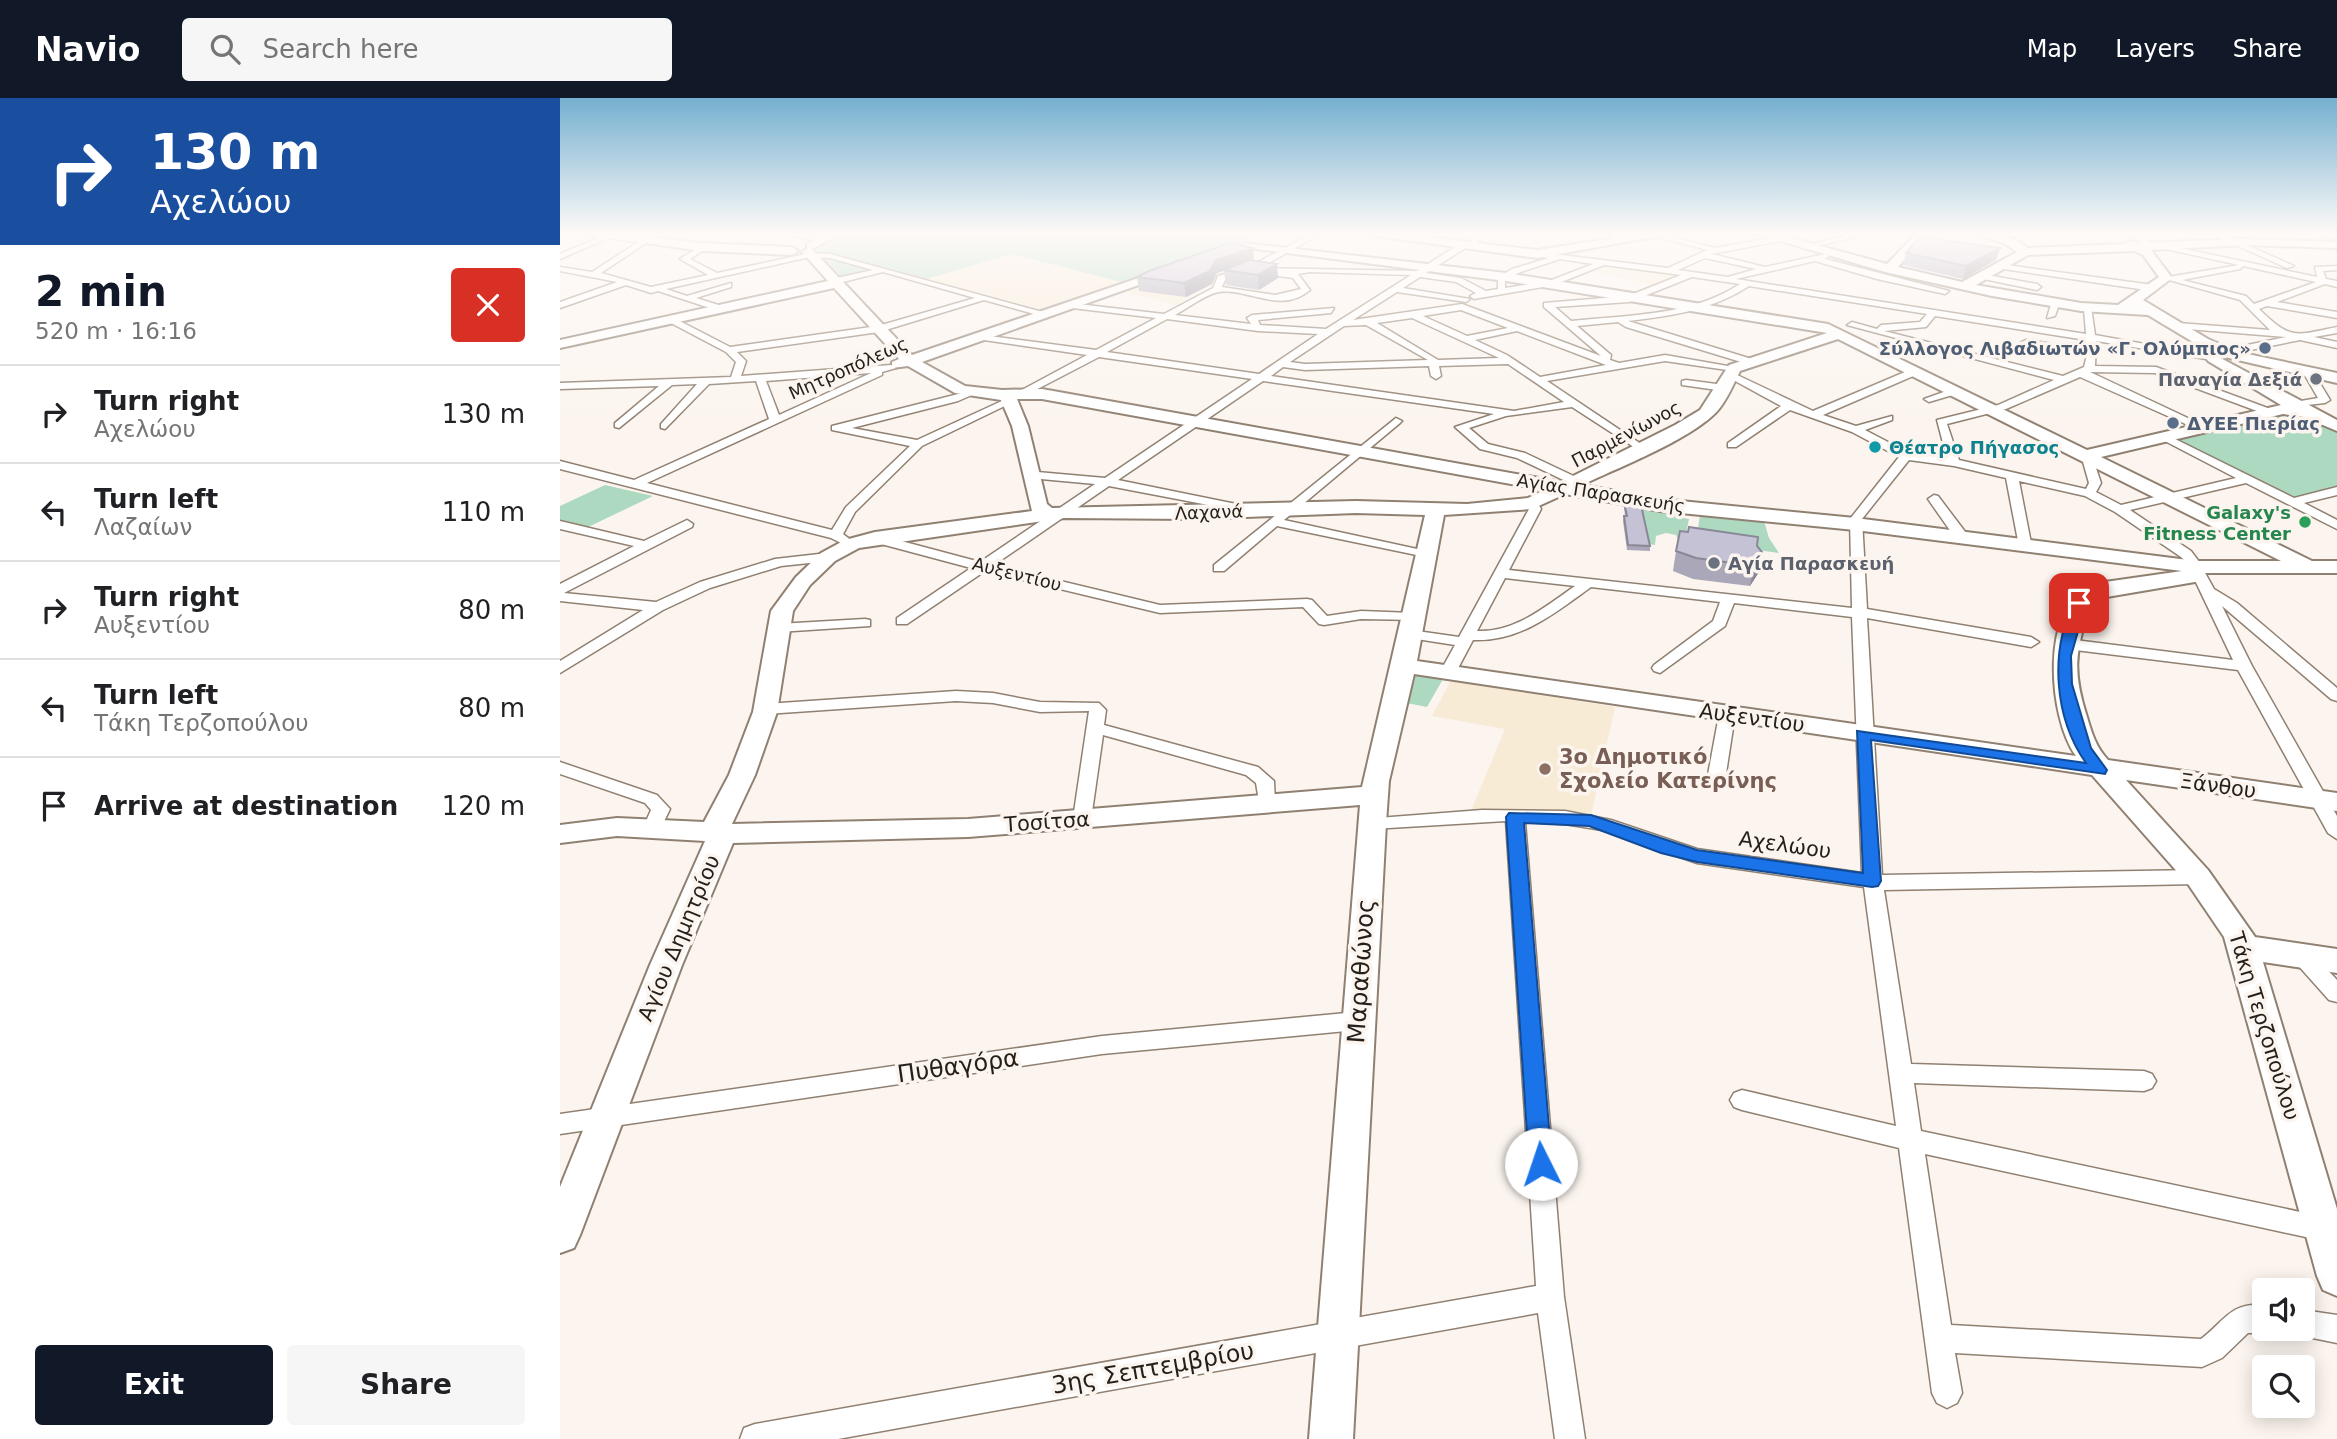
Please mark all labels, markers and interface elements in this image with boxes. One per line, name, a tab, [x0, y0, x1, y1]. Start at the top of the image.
search box	[182, 18, 672, 81]
text: Navio	[35, 30, 140, 69]
icon: search	[206, 30, 244, 68]
text: Search here	[262, 34, 419, 64]
text: Map	[2027, 35, 2077, 63]
text: Layers	[2115, 35, 2195, 63]
text: Share	[2233, 35, 2302, 63]
text: 130 m	[150, 124, 320, 181]
icon: right	[35, 126, 126, 217]
text: Αχελώου	[150, 183, 292, 221]
text: 2 min	[35, 267, 167, 316]
button: close	[451, 268, 525, 342]
text: 520 m · 16:16	[35, 318, 197, 344]
street label: Μητροπόλεως	[785, 332, 911, 404]
place label: Σύλλογος Λιβαδιωτών «Γ. Ολύμπιος»	[1879, 338, 2251, 359]
marker: Σύλλογος Λιβαδιωτών «Γ. Ολύμπιος»	[2257, 340, 2273, 356]
place label: Παναγία Δεξιά	[2158, 369, 2302, 390]
marker: Παναγία Δεξιά	[2308, 371, 2324, 387]
text: Turn right	[94, 386, 239, 416]
icon: right	[35, 395, 73, 433]
street label: Παρμενίωνος	[1568, 396, 1684, 472]
text: 130 m	[442, 399, 525, 429]
place label: ΔΥΕΕ Πιερίας	[2187, 413, 2320, 434]
marker: ΔΥΕΕ Πιερίας	[2165, 415, 2181, 431]
text: Αχελώου	[94, 416, 196, 442]
place label: Θέατρο Πήγασος	[1889, 437, 2059, 458]
marker: Θέατρο Πήγασος	[1867, 439, 1883, 455]
street label: Αγίας Παρασκευής	[1515, 469, 1687, 517]
text: Turn left	[94, 484, 218, 514]
icon: left	[35, 493, 73, 531]
text: 110 m	[442, 497, 525, 527]
street label: Λαχανά	[1174, 500, 1244, 524]
place label: Galaxy's Fitness Center	[2143, 502, 2291, 544]
text: Λαζαίων	[94, 514, 192, 540]
marker: Galaxy's Fitness Center	[2297, 514, 2313, 530]
street label: Αυξεντίου	[970, 553, 1064, 595]
place label: Αγία Παρασκευή	[1728, 553, 1894, 574]
marker: Αγία Παρασκευή	[1706, 555, 1722, 571]
pin	[2049, 573, 2109, 633]
text: Turn right	[94, 582, 239, 612]
icon: arrive	[2060, 584, 2098, 622]
icon: right	[35, 591, 73, 629]
text: 80 m	[458, 595, 525, 625]
text: Αυξεντίου	[94, 612, 210, 638]
text: Turn left	[94, 680, 218, 710]
icon: left	[35, 689, 73, 727]
text: 80 m	[458, 693, 525, 723]
street label: Αυξεντίου	[1698, 699, 1806, 737]
text: Τάκη Τερζοπούλου	[94, 710, 309, 736]
place label: 3ο Δημοτικό Σχολείο Κατερίνης	[1559, 745, 1777, 793]
marker: 3ο Δημοτικό Σχολείο Κατερίνης	[1537, 761, 1553, 777]
street label: Ξάνθου	[2178, 769, 2258, 803]
icon: arrive	[35, 787, 73, 825]
text: Arrive at destination	[94, 791, 398, 821]
text: 120 m	[442, 791, 525, 821]
street label: Τοσίτσα	[1002, 807, 1091, 837]
street label: Αχελώου	[1737, 827, 1833, 863]
street label: Αγίου Δημητρίου	[633, 851, 725, 1025]
street label: Μαραθώνος	[1342, 898, 1380, 1044]
street label: Τάκη Τερζοπούλου	[2224, 928, 2304, 1123]
street label: Πυθαγόρα	[895, 1044, 1021, 1088]
position arrow	[1504, 1127, 1578, 1201]
map controls	[2252, 1278, 2315, 1418]
button: sound	[2252, 1278, 2315, 1341]
street label: 3ης Σεπτεμβρίου	[1050, 1336, 1256, 1400]
button: Exit	[35, 1345, 273, 1425]
button: Share	[287, 1345, 525, 1425]
button: search	[2252, 1355, 2315, 1418]

